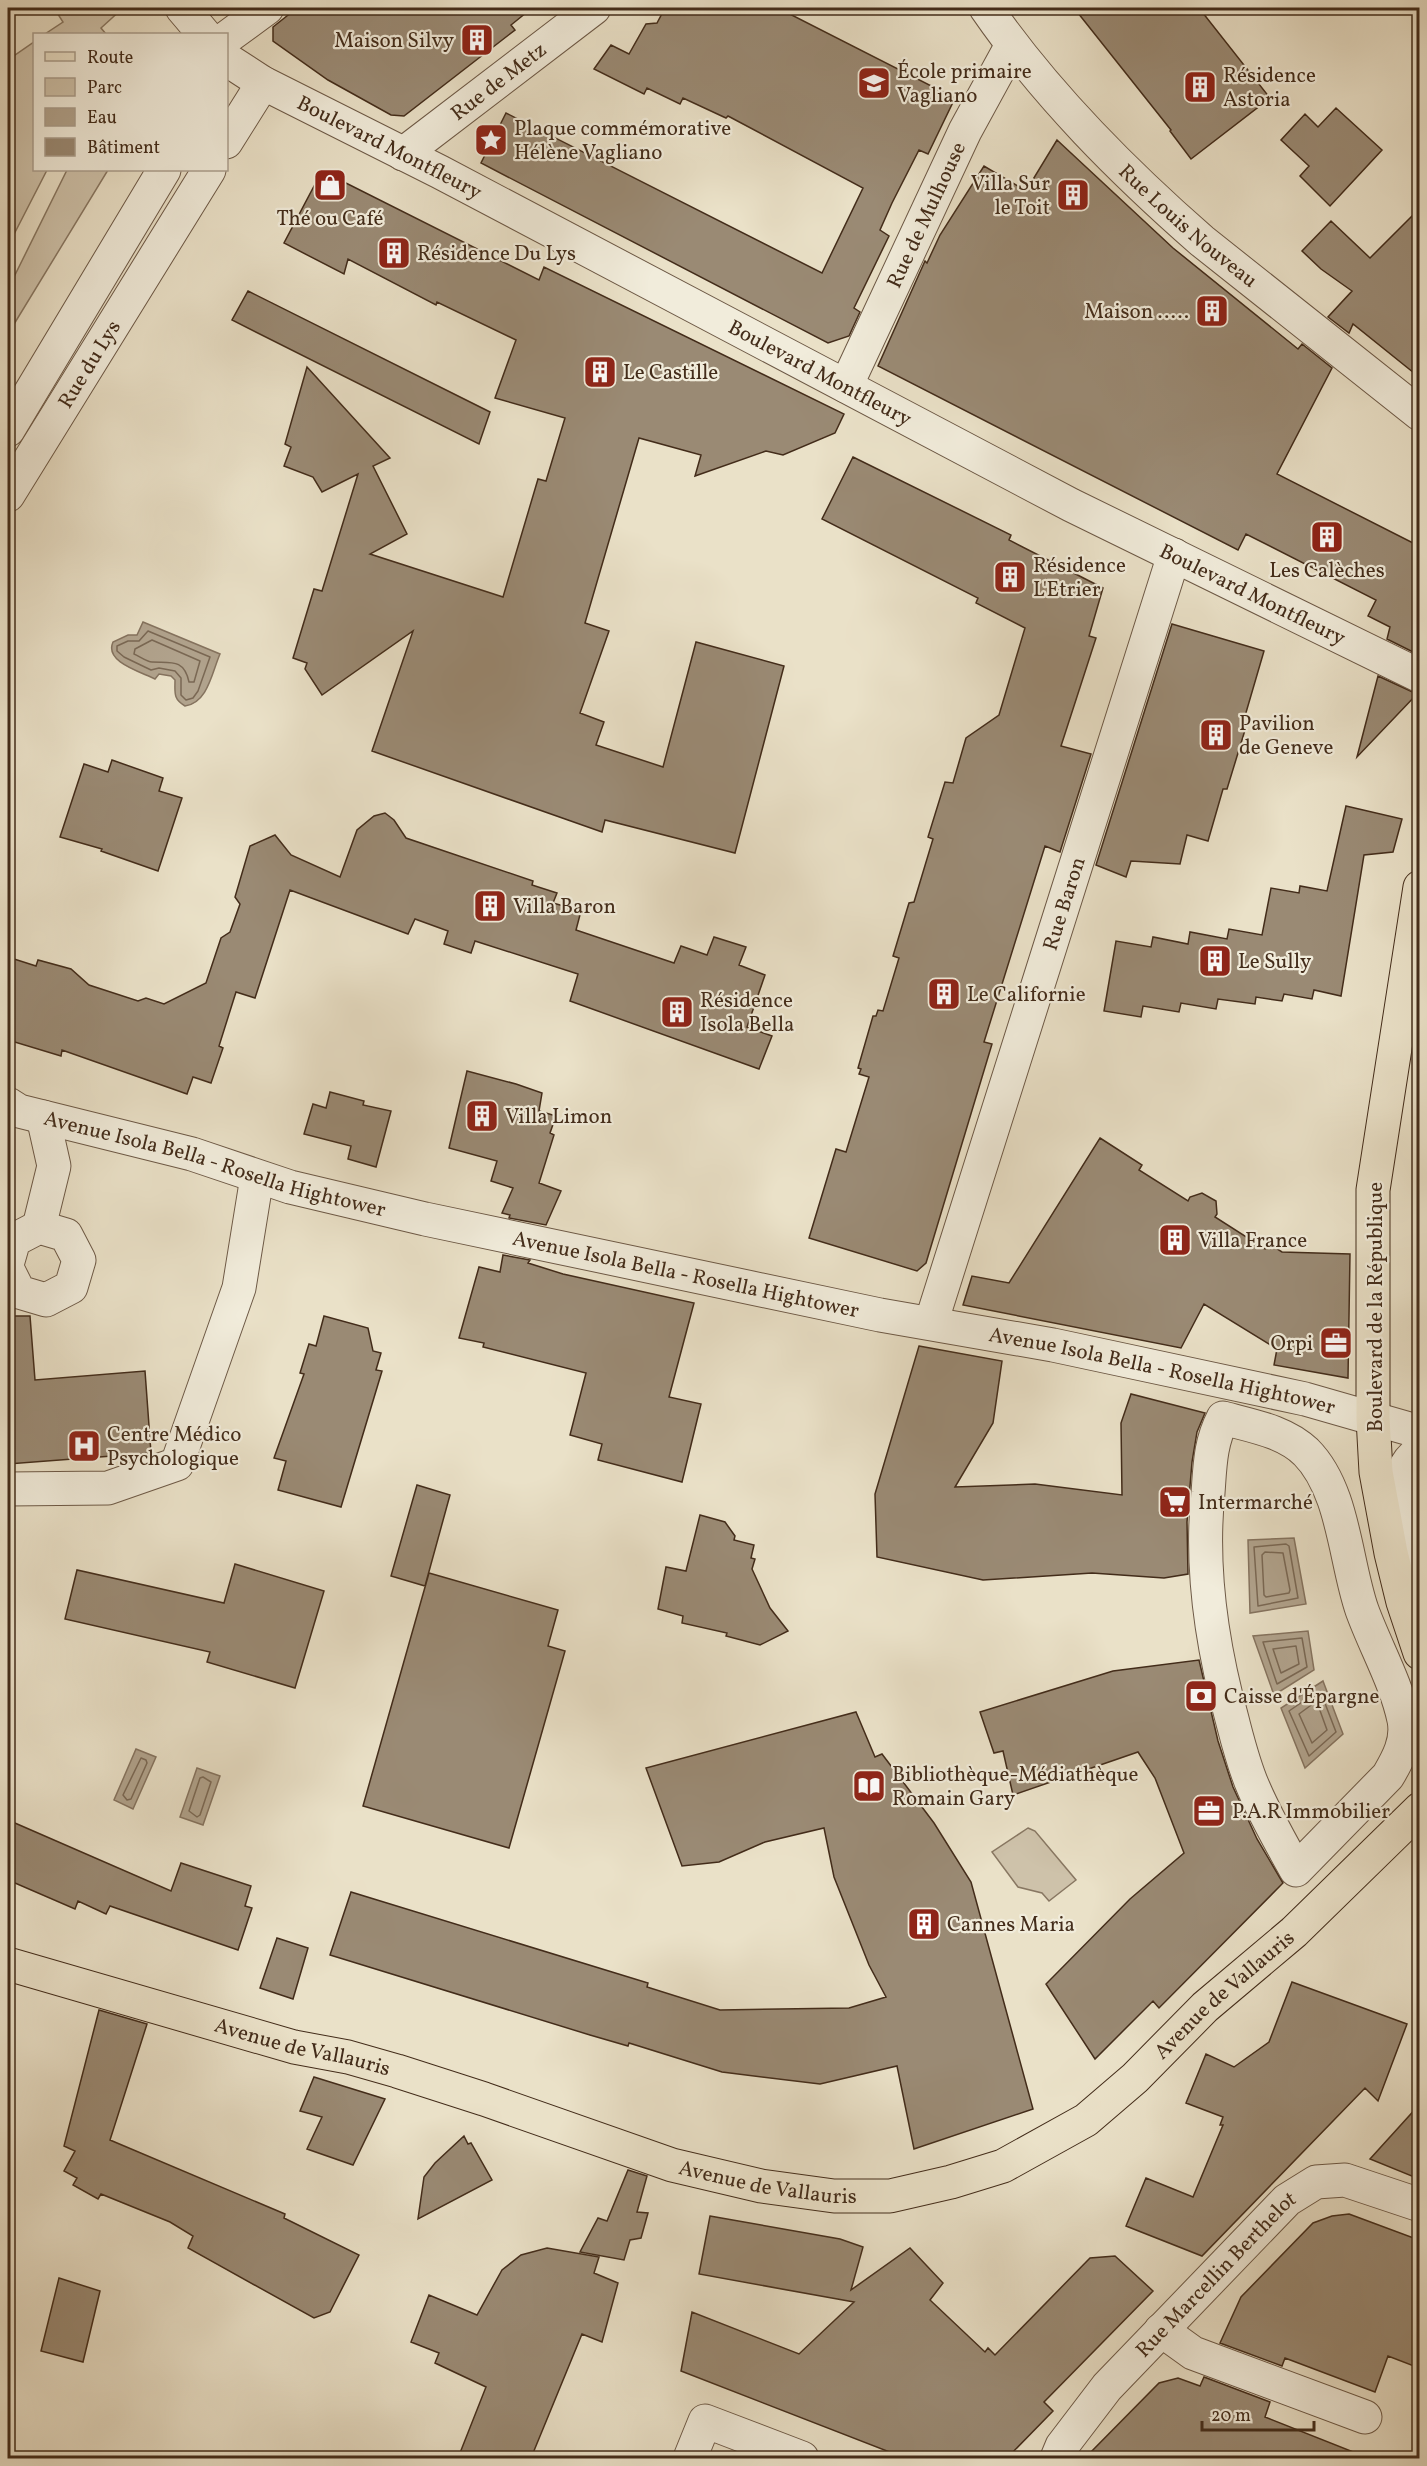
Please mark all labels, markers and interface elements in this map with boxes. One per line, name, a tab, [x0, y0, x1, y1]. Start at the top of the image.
building icon: Maison Silvy	[459, 22, 495, 58]
place label: Maison Silvy	[334, 27, 455, 56]
legend	[33, 33, 228, 171]
street label: Rue de Metz	[445, 36, 553, 128]
text: Route	[87, 46, 133, 71]
place label: École primaire Vagliano	[897, 58, 1032, 111]
place label: Résidence Astoria	[1223, 62, 1316, 115]
school or university icon: École primaire Vagliano	[856, 65, 892, 101]
building icon: Résidence Astoria	[1182, 69, 1218, 105]
text: Parc	[87, 76, 122, 101]
street label: Boulevard Montfleury	[291, 89, 487, 208]
text: Eau	[87, 106, 117, 131]
place label: Plaque commémorative Hélène Vagliano	[514, 115, 731, 168]
place icon: Plaque commémorative Hélène Vagliano	[473, 122, 509, 158]
text: Bâtiment	[87, 136, 160, 161]
street label: Rue de Mulhouse	[881, 137, 974, 293]
street label: Rue Louis Nouveau	[1111, 158, 1263, 295]
shop icon: Thé ou Café	[312, 167, 348, 203]
place label: Villa Sur le Toit	[971, 170, 1050, 223]
building icon: Villa Sur le Toit	[1055, 177, 1091, 213]
place label: Thé ou Café	[276, 205, 384, 234]
building icon: Résidence Du Lys	[376, 235, 412, 271]
place label: Résidence Du Lys	[417, 240, 576, 269]
building icon: Maison .....	[1194, 293, 1230, 329]
place label: Maison .....	[1084, 298, 1189, 327]
street label: Boulevard Montfleury	[722, 313, 917, 435]
street label: Rue du Lys	[52, 315, 129, 415]
building icon: Le Castille	[582, 354, 618, 390]
place label: Le Castille	[623, 359, 718, 388]
building icon: Les Calèches	[1309, 519, 1345, 555]
street label: Boulevard Montfleury	[1154, 537, 1351, 654]
place label: Résidence L'Etrier	[1033, 552, 1126, 605]
place label: Les Calèches	[1269, 557, 1385, 586]
building icon: Résidence L'Etrier	[992, 559, 1028, 595]
place label: Pavilion de Geneve	[1239, 710, 1333, 763]
building icon: Pavilion de Geneve	[1198, 717, 1234, 753]
street label: Rue Baron	[1037, 854, 1094, 954]
building icon: Villa Baron	[472, 888, 508, 924]
place label: Villa Baron	[513, 893, 616, 922]
building icon: Le Sully	[1197, 943, 1233, 979]
place label: Le Sully	[1238, 948, 1312, 977]
building icon: Le Californie	[926, 976, 962, 1012]
place label: Le Californie	[967, 981, 1086, 1010]
place label: Résidence Isola Bella	[700, 987, 794, 1040]
building icon: Résidence Isola Bella	[659, 994, 695, 1030]
building icon: Villa Limon	[464, 1098, 500, 1134]
place label: Villa Limon	[505, 1103, 612, 1132]
street label: Avenue Isola Bella - Rosella Hightower	[41, 1105, 389, 1225]
street label: Boulevard de la République	[1362, 1182, 1391, 1432]
building icon: Villa France	[1157, 1222, 1193, 1258]
street label: Avenue Isola Bella - Rosella Hightower	[510, 1225, 862, 1326]
place label: Villa France	[1198, 1227, 1307, 1256]
street label: Avenue Isola Bella - Rosella Hightower	[986, 1321, 1339, 1423]
office icon: Orpi	[1318, 1325, 1354, 1361]
place label: Orpi	[1270, 1330, 1313, 1359]
place label: Centre Médico Psychologique	[107, 1421, 241, 1474]
hospital icon: Centre Médico Psychologique	[66, 1428, 102, 1464]
supermarket icon: Intermarché	[1157, 1484, 1193, 1520]
place label: Intermarché	[1198, 1489, 1313, 1518]
bank icon: Caisse d'Épargne	[1183, 1678, 1219, 1714]
place label: Caisse d'Épargne	[1224, 1683, 1380, 1712]
place label: Bibliothèque-Médiathèque Romain Gary	[892, 1761, 1138, 1814]
library icon: Bibliothèque-Médiathèque Romain Gary	[851, 1768, 887, 1804]
office icon: P.A.R Immobilier	[1191, 1793, 1227, 1829]
place label: P.A.R Immobilier	[1232, 1798, 1390, 1827]
building icon: Cannes Maria	[906, 1906, 942, 1942]
place label: Cannes Maria	[947, 1911, 1075, 1940]
street label: Avenue de Vallauris	[1148, 1924, 1301, 2066]
street label: Avenue de Vallauris	[211, 2012, 393, 2084]
street label: Avenue de Vallauris	[676, 2154, 857, 2212]
street label: Rue Marcellin Berthelot	[1130, 2185, 1302, 2365]
scale bar	[1202, 2394, 1314, 2432]
text: 20 m	[1211, 2404, 1251, 2429]

